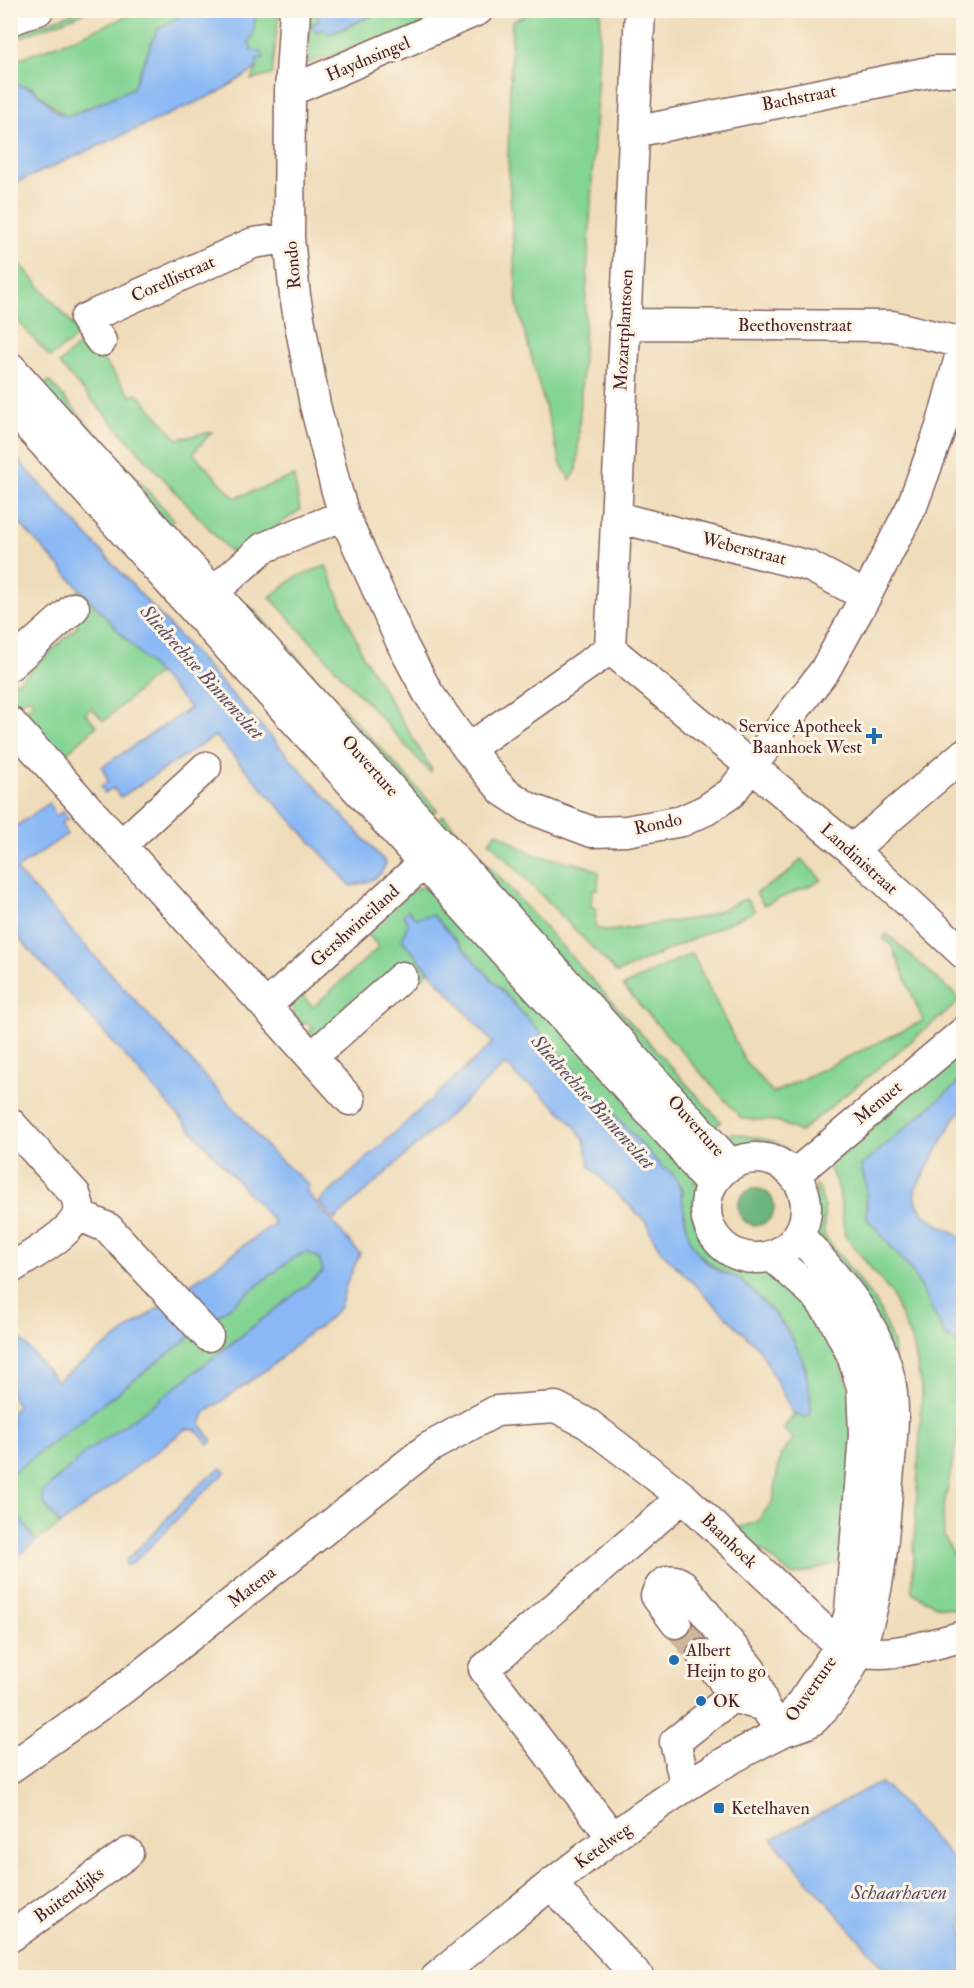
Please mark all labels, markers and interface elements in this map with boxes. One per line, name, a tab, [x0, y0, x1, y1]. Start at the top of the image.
street label: Haydnsingel	[323, 31, 414, 87]
street label: Bachstraat	[760, 80, 838, 116]
street label: Rondo	[279, 240, 307, 290]
street label: Corellistraat	[127, 250, 219, 308]
street label: Mozartplantsoen	[609, 268, 639, 392]
street label: Beethovenstraat	[738, 314, 852, 337]
street label: Weberstraat	[698, 527, 789, 571]
water label: Sliedrechtse Binnenvliet	[134, 599, 270, 746]
place label: Service Apotheek Baanhoek West	[738, 715, 862, 759]
marker: Service Apotheek Baanhoek West	[867, 729, 881, 743]
street label: Ouverture	[336, 730, 404, 802]
street label: Rondo	[632, 808, 684, 840]
street label: Landinistraat	[815, 818, 903, 900]
street label: Gershwineiland	[306, 880, 405, 972]
water label: Sliedrechtse Binnenvliet	[525, 1029, 661, 1176]
street label: Menuet	[849, 1076, 907, 1130]
street label: Ouverture	[662, 1090, 730, 1162]
street label: Baanhoek	[696, 1508, 762, 1574]
street label: Matena	[223, 1561, 281, 1613]
place label: Albert Heijn to go	[685, 1639, 766, 1683]
street label: Ouverture	[780, 1651, 842, 1726]
marker: Albert Heijn to go	[667, 1653, 681, 1667]
place label: OK	[713, 1690, 741, 1713]
marker: OK	[694, 1694, 708, 1708]
place label: Ketelhaven	[731, 1797, 810, 1820]
marker: Ketelhaven	[712, 1801, 726, 1815]
street label: Ketelweg	[570, 1817, 637, 1874]
street label: Buitendijks	[30, 1862, 108, 1928]
water label: Schaarhaven	[850, 1880, 947, 1905]

